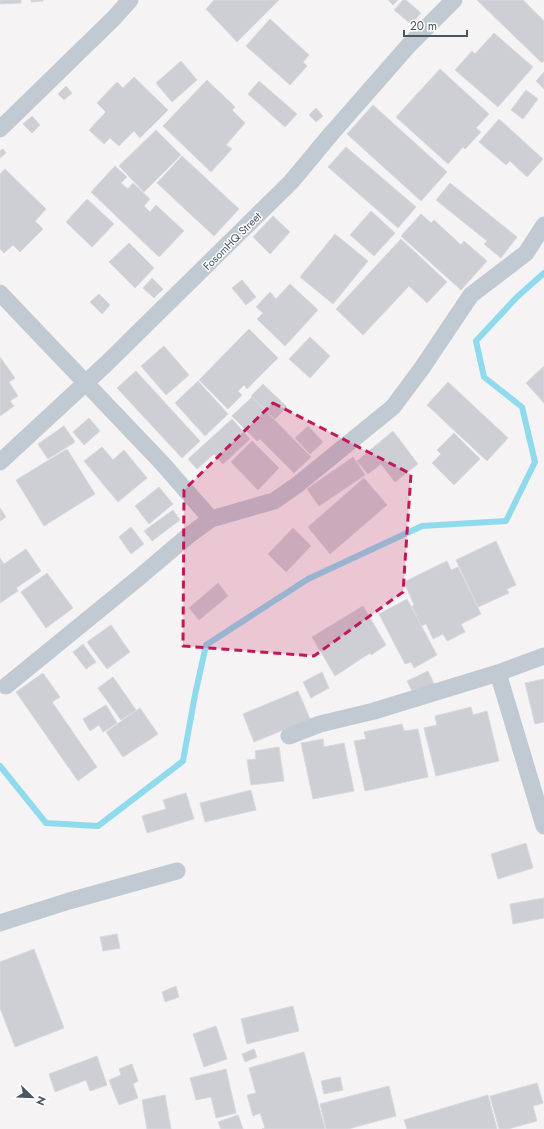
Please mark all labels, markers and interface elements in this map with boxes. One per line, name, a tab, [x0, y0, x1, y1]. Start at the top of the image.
scale bar	[404, 12, 467, 38]
text: 20 m	[410, 17, 437, 35]
street label: FosomHQ Street	[199, 208, 265, 274]
north arrow	[12, 1077, 52, 1117]
text: N	[32, 1094, 50, 1108]

